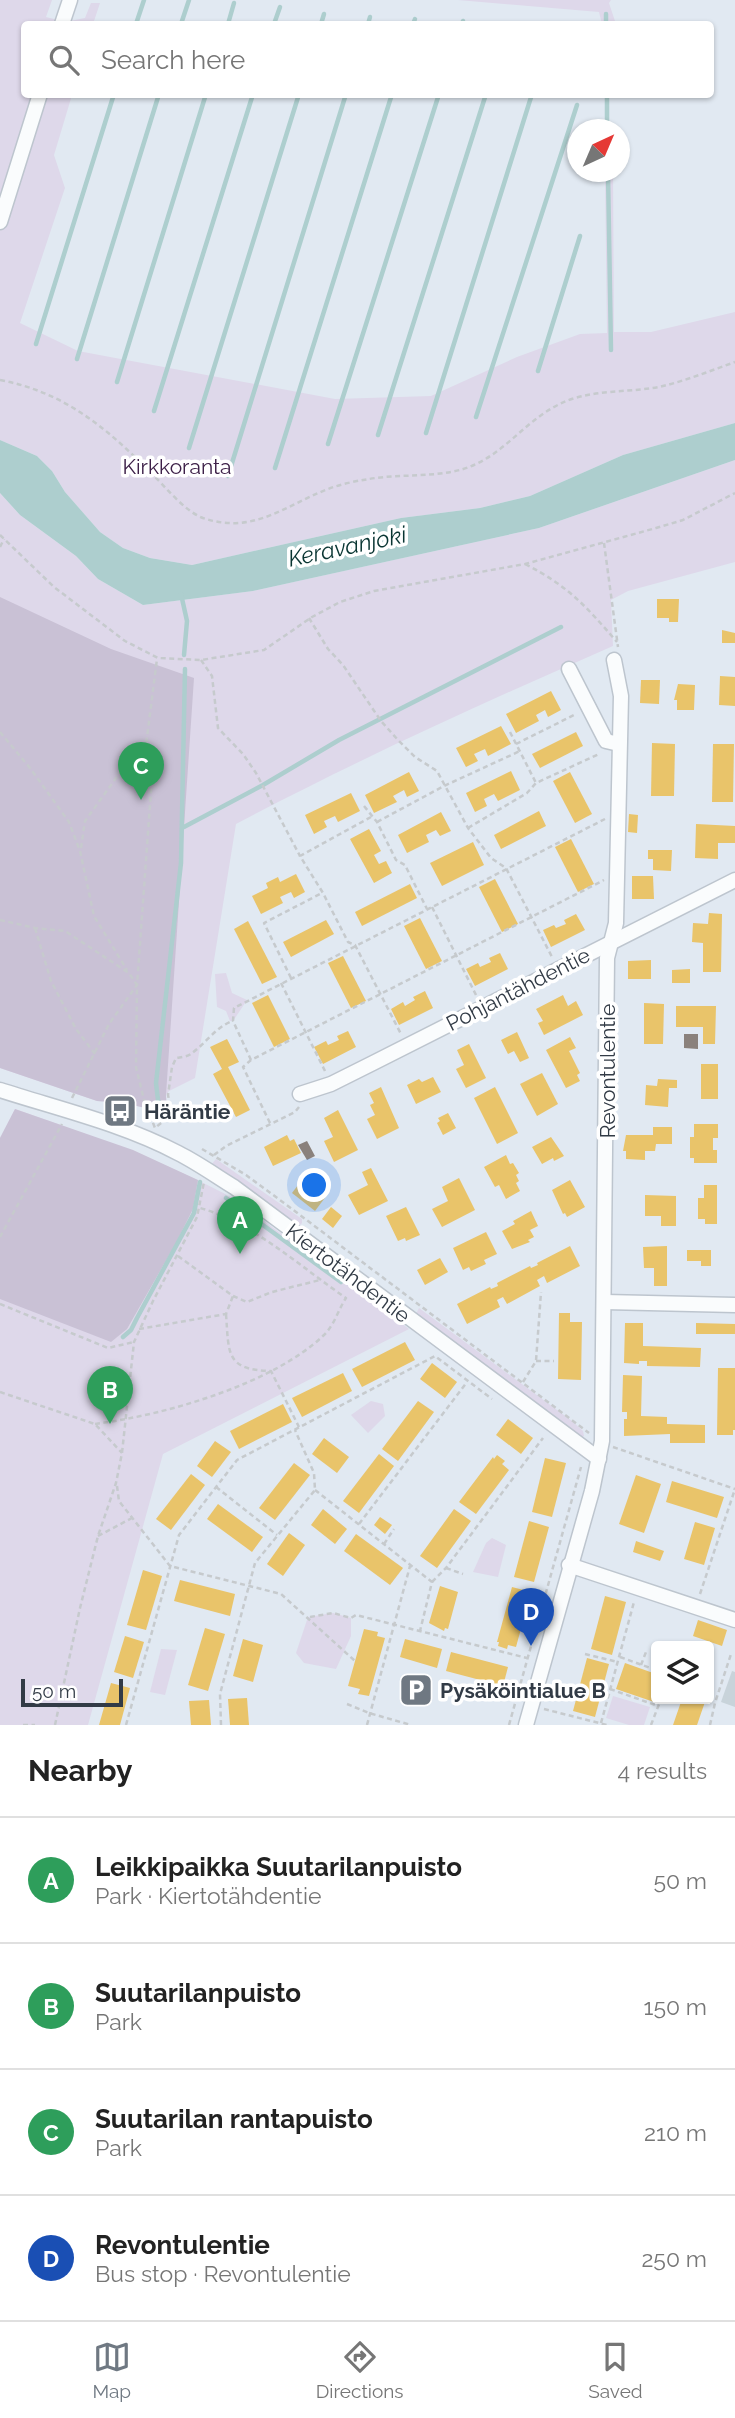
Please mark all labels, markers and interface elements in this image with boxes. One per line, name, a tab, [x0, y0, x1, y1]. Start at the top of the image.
search box	[21, 21, 714, 98]
icon: search	[45, 41, 83, 79]
text: Search here	[101, 45, 245, 75]
north arrow	[567, 119, 630, 182]
park label: Kirkkoranta	[122, 454, 232, 479]
water label: Keravanjoki	[285, 520, 410, 572]
pin: C	[118, 742, 164, 800]
street label: Pohjantähdentie	[442, 942, 594, 1036]
street label: Revontulentie	[595, 1004, 620, 1138]
bus stop icon: Häräntie	[101, 1092, 139, 1130]
place label: Häräntie	[144, 1099, 231, 1124]
your location	[297, 1168, 331, 1202]
pin: A	[217, 1196, 263, 1254]
street label: Kiertotähdentie	[281, 1218, 415, 1328]
pin: B	[87, 1366, 133, 1424]
pin: D	[508, 1588, 554, 1646]
map controls	[651, 1641, 714, 1704]
button: layers	[651, 1641, 714, 1704]
parking icon: Pysäköintialue B	[397, 1671, 435, 1709]
scale bar	[21, 1676, 122, 1708]
place label: Pysäköintialue B	[440, 1678, 606, 1703]
text: 50 m	[32, 1680, 76, 1702]
text: Nearby	[28, 1753, 132, 1788]
text: 4 results	[618, 1757, 707, 1784]
text: Leikkipaikka Suutarilanpuisto	[95, 1852, 462, 1882]
text: A	[43, 1867, 59, 1894]
text: 50 m	[653, 1867, 707, 1894]
text: Park · Kiertotähdentie	[95, 1882, 321, 1909]
text: Suutarilanpuisto	[95, 1978, 301, 2008]
text: B	[43, 1993, 59, 2020]
text: 150 m	[644, 1993, 707, 2020]
text: Park	[95, 2008, 142, 2035]
text: Suutarilan rantapuisto	[95, 2104, 373, 2134]
text: C	[43, 2119, 59, 2146]
text: 210 m	[644, 2119, 707, 2146]
text: Park	[95, 2134, 142, 2161]
text: Revontulentie	[95, 2230, 270, 2260]
text: D	[43, 2245, 59, 2272]
text: 250 m	[641, 2245, 707, 2272]
text: Bus stop · Revontulentie	[95, 2260, 351, 2287]
tab: Map	[92, 2338, 131, 2402]
tab: Directions	[316, 2338, 404, 2402]
tab: Saved	[588, 2338, 643, 2402]

